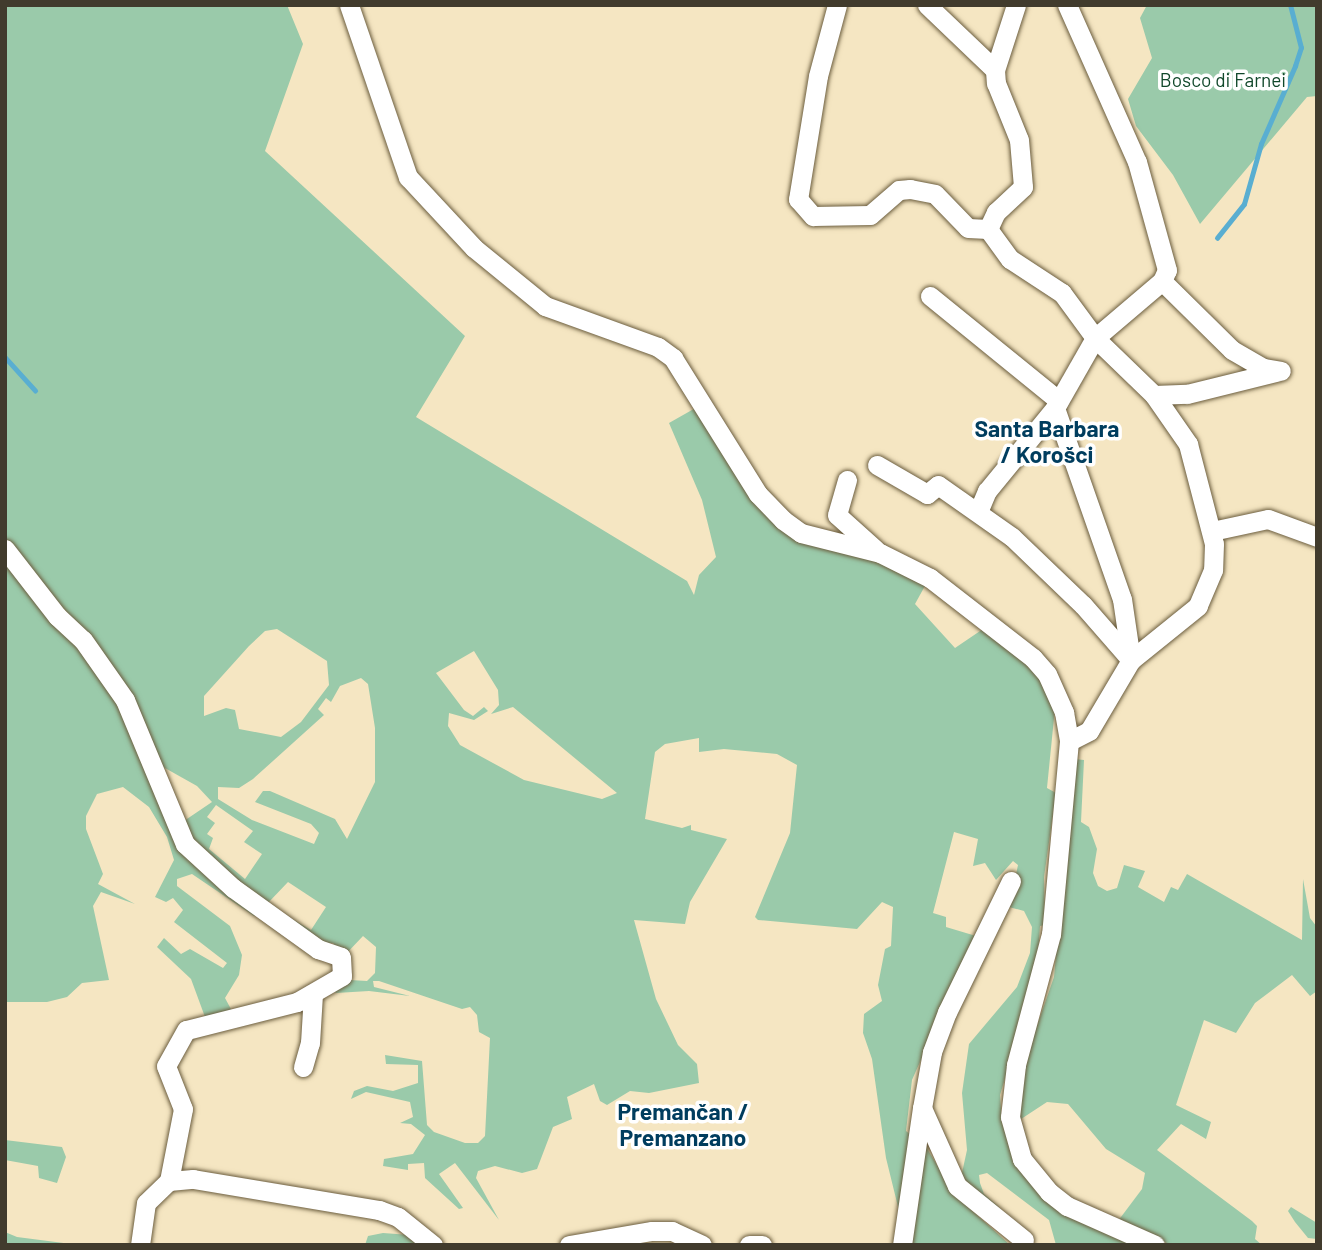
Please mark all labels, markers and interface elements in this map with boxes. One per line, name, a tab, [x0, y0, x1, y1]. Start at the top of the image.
park label: Bosco di Farnei	[1160, 69, 1286, 91]
district label: Santa Barbara / Korošci	[975, 414, 1119, 468]
district label: Premančan / Premanzano	[617, 1097, 749, 1151]

